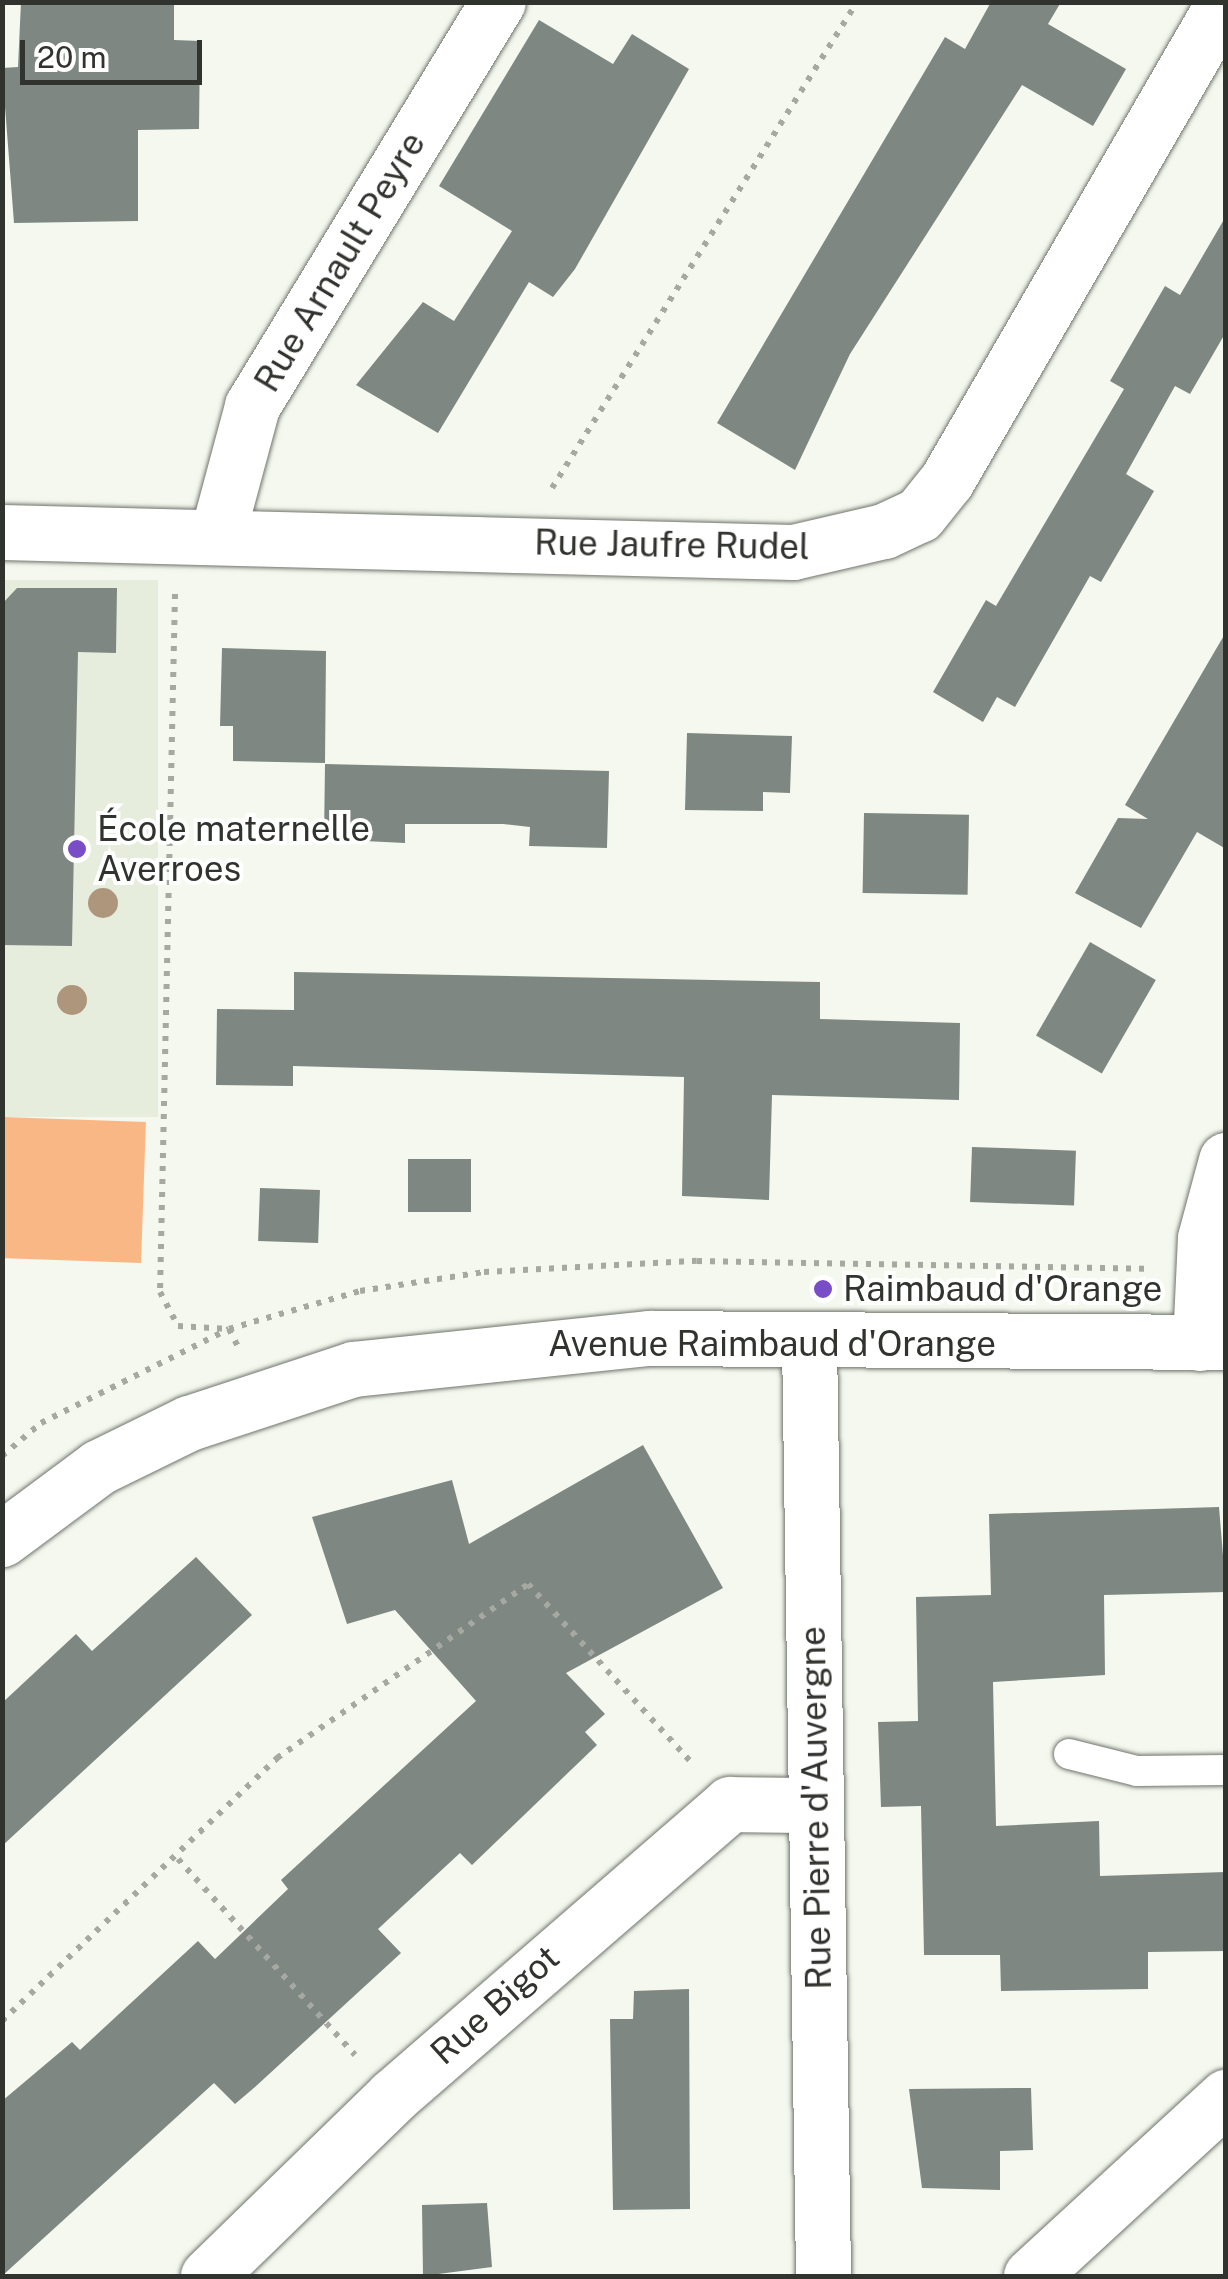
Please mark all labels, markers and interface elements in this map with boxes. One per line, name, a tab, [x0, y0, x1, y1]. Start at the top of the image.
scale bar	[25, 20, 208, 82]
text: 20 m	[37, 39, 106, 75]
street label: Rue Arnault Peyre	[246, 125, 434, 399]
street label: Rue Jaufre Rudel	[534, 522, 810, 568]
place label: École maternelle Averroes	[97, 808, 370, 890]
marker: École maternelle Averroes	[66, 838, 88, 860]
place label: Raimbaud d'Orange	[843, 1268, 1163, 1310]
marker: Raimbaud d'Orange	[812, 1278, 834, 1300]
street label: Avenue Raimbaud d'Orange	[548, 1323, 996, 1365]
street label: Rue Pierre d'Auvergne	[792, 1625, 840, 1991]
street label: Rue Bigot	[422, 1937, 568, 2073]

